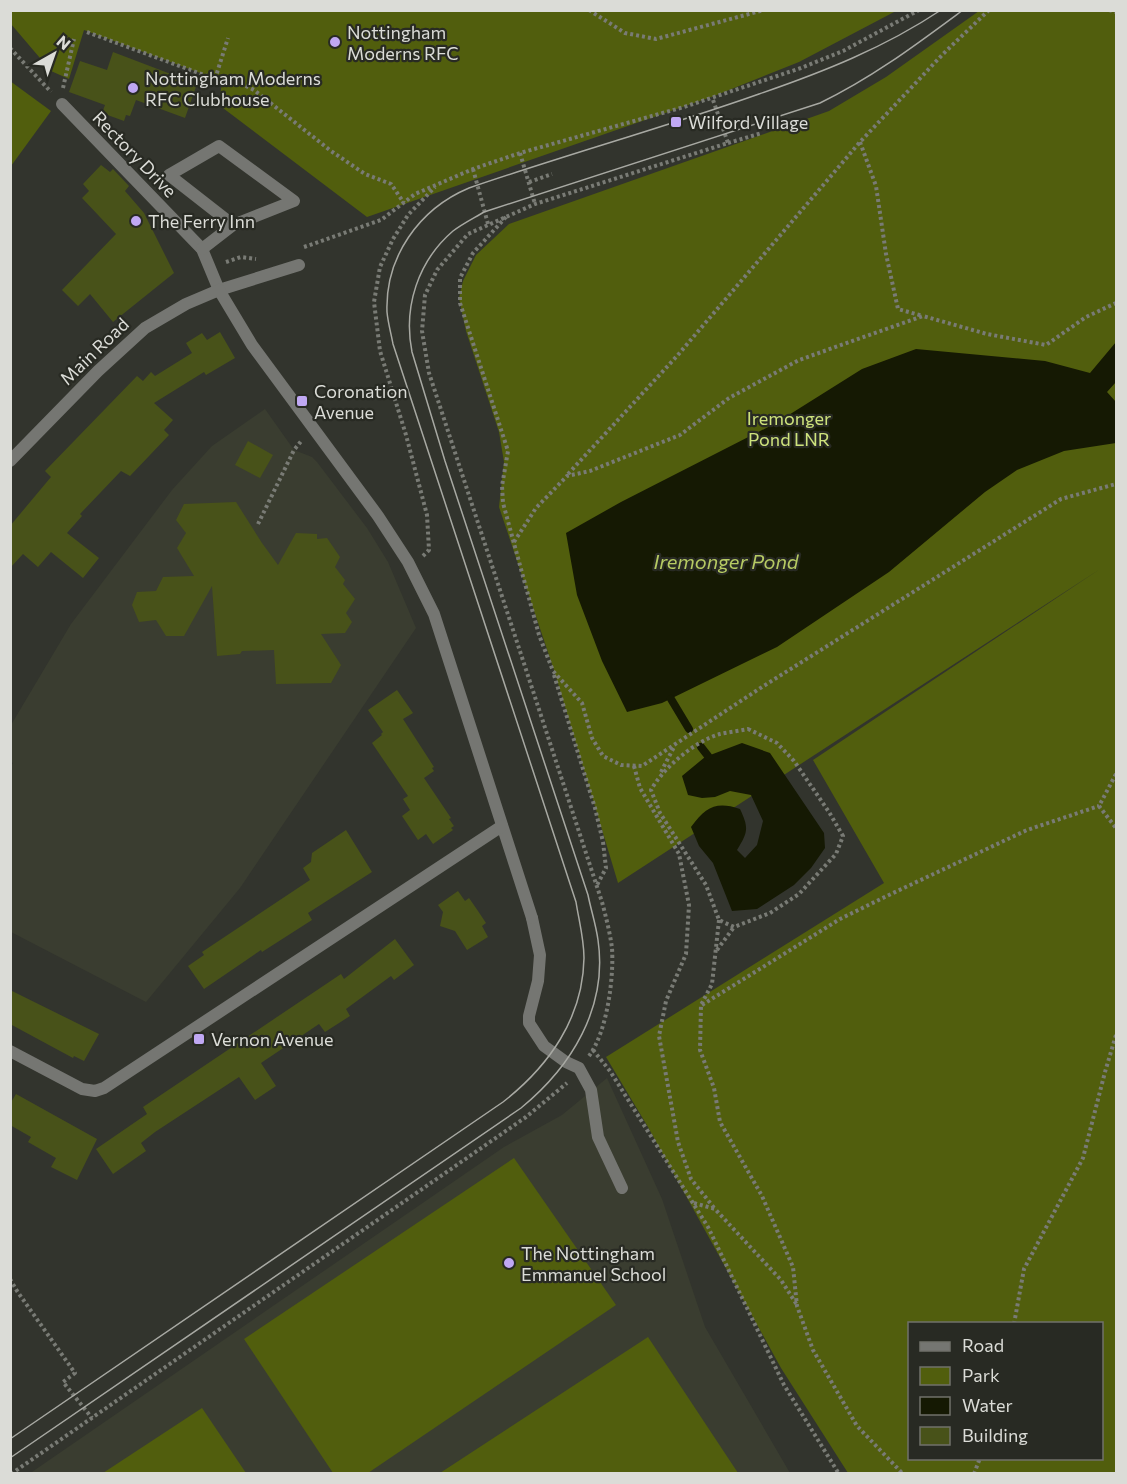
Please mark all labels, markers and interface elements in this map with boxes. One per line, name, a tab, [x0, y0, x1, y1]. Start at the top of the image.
place label: Nottingham Moderns RFC	[347, 21, 459, 64]
north arrow	[24, 24, 84, 84]
text: N	[53, 31, 75, 53]
marker: Nottingham Moderns RFC	[328, 35, 342, 49]
place label: Nottingham Moderns RFC Clubhouse	[145, 67, 321, 110]
marker: Nottingham Moderns RFC Clubhouse	[126, 81, 140, 95]
street label: Rectory Drive	[88, 106, 182, 202]
place label: Wilford Village	[688, 111, 808, 133]
marker: Wilford Village	[669, 115, 683, 129]
place label: The Ferry Inn	[148, 210, 255, 232]
marker: The Ferry Inn	[129, 214, 143, 228]
street label: Main Road	[55, 313, 133, 389]
place label: Coronation Avenue	[314, 380, 408, 423]
marker: Coronation Avenue	[295, 394, 309, 408]
park label: Iremonger Pond LNR	[747, 407, 831, 450]
water label: Iremonger Pond	[654, 549, 800, 573]
place label: Vernon Avenue	[211, 1028, 334, 1050]
marker: Vernon Avenue	[192, 1032, 206, 1046]
place label: The Nottingham Emmanuel School	[521, 1242, 666, 1285]
marker: The Nottingham Emmanuel School	[502, 1256, 516, 1270]
legend	[908, 1322, 1103, 1460]
text: Road	[962, 1334, 1004, 1356]
text: Park	[962, 1364, 1000, 1386]
text: Water	[962, 1394, 1013, 1416]
text: Building	[962, 1424, 1028, 1446]

